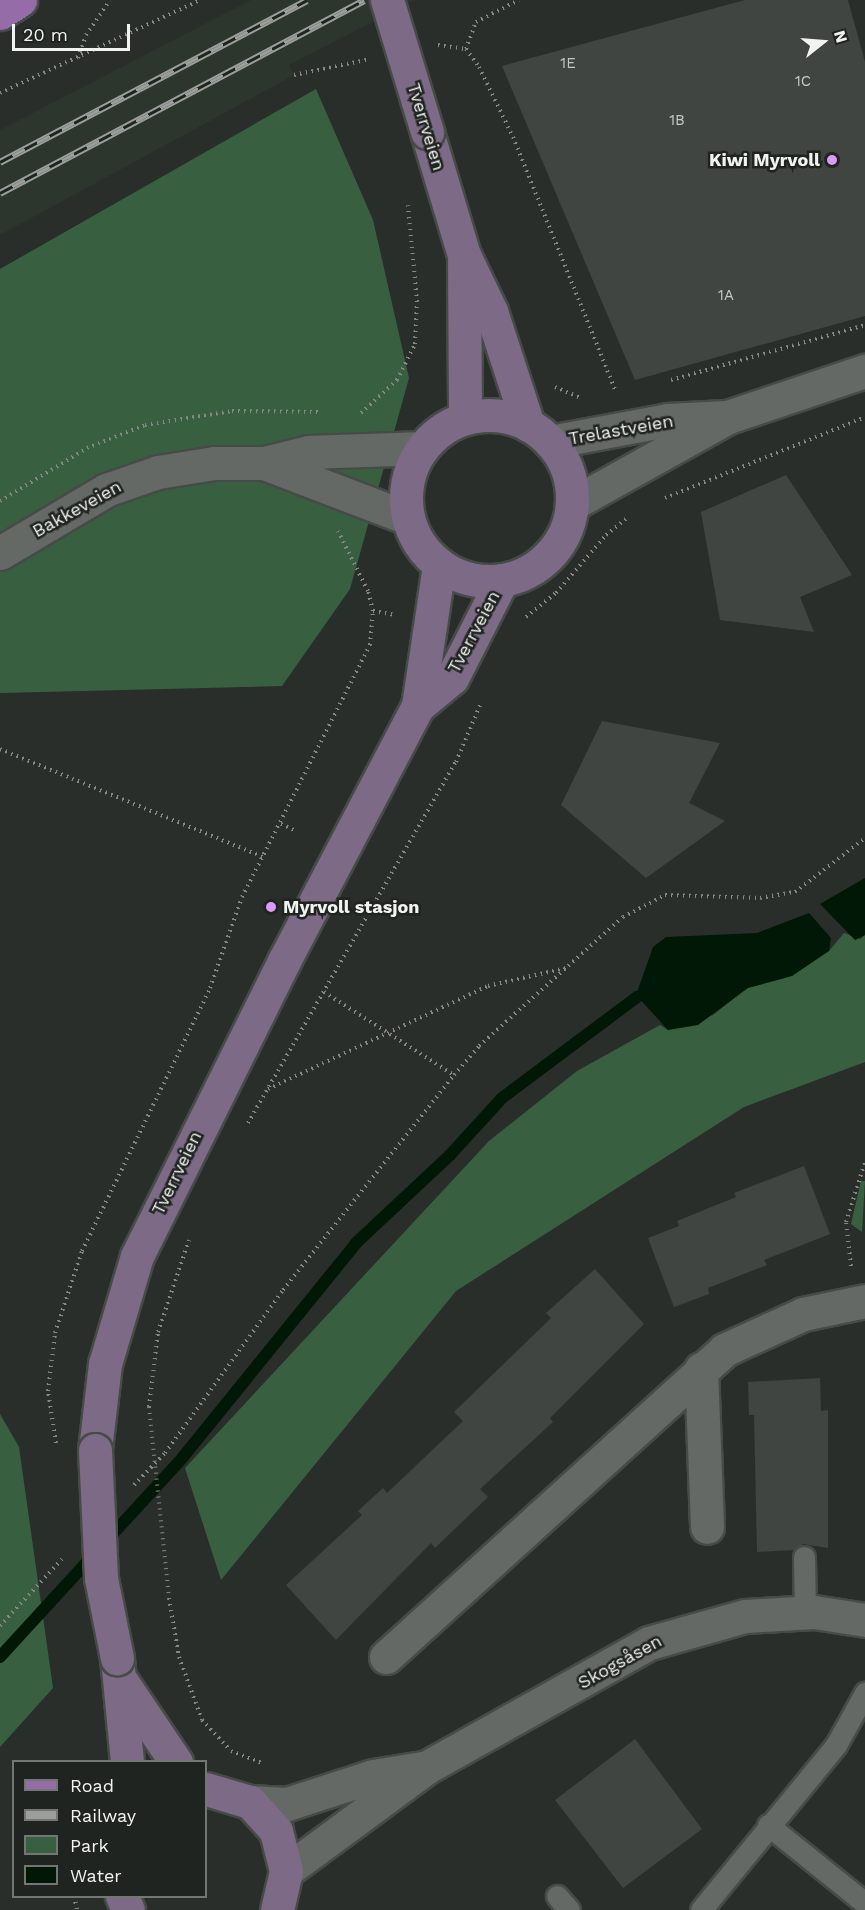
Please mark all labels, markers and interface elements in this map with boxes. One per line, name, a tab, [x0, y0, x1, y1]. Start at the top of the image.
scale bar	[15, 12, 134, 50]
north arrow	[793, 12, 853, 72]
text: 20 m	[23, 24, 68, 45]
text: N	[830, 28, 852, 45]
house number: 1E	[560, 55, 576, 73]
house number: 1C	[795, 73, 811, 91]
street label: Tverrveien	[402, 81, 450, 173]
house number: 1B	[669, 112, 685, 130]
place label: Kiwi Myrvoll	[709, 149, 820, 171]
marker: Kiwi Myrvoll	[825, 153, 839, 167]
house number: 1A	[718, 287, 734, 305]
street label: Trelastveien	[567, 410, 675, 450]
street label: Bakkeveien	[29, 476, 125, 542]
street label: Tverrveien	[443, 587, 505, 677]
place label: Myrvoll stasjon	[283, 896, 420, 918]
marker: Myrvoll stasjon	[264, 900, 278, 914]
street label: Tverrveien	[148, 1128, 206, 1218]
street label: Skogsåsen	[574, 1630, 666, 1694]
legend	[12, 1760, 207, 1898]
text: Road	[70, 1775, 114, 1796]
text: Railway	[70, 1805, 136, 1826]
text: Park	[70, 1835, 109, 1856]
text: Water	[70, 1865, 122, 1886]

